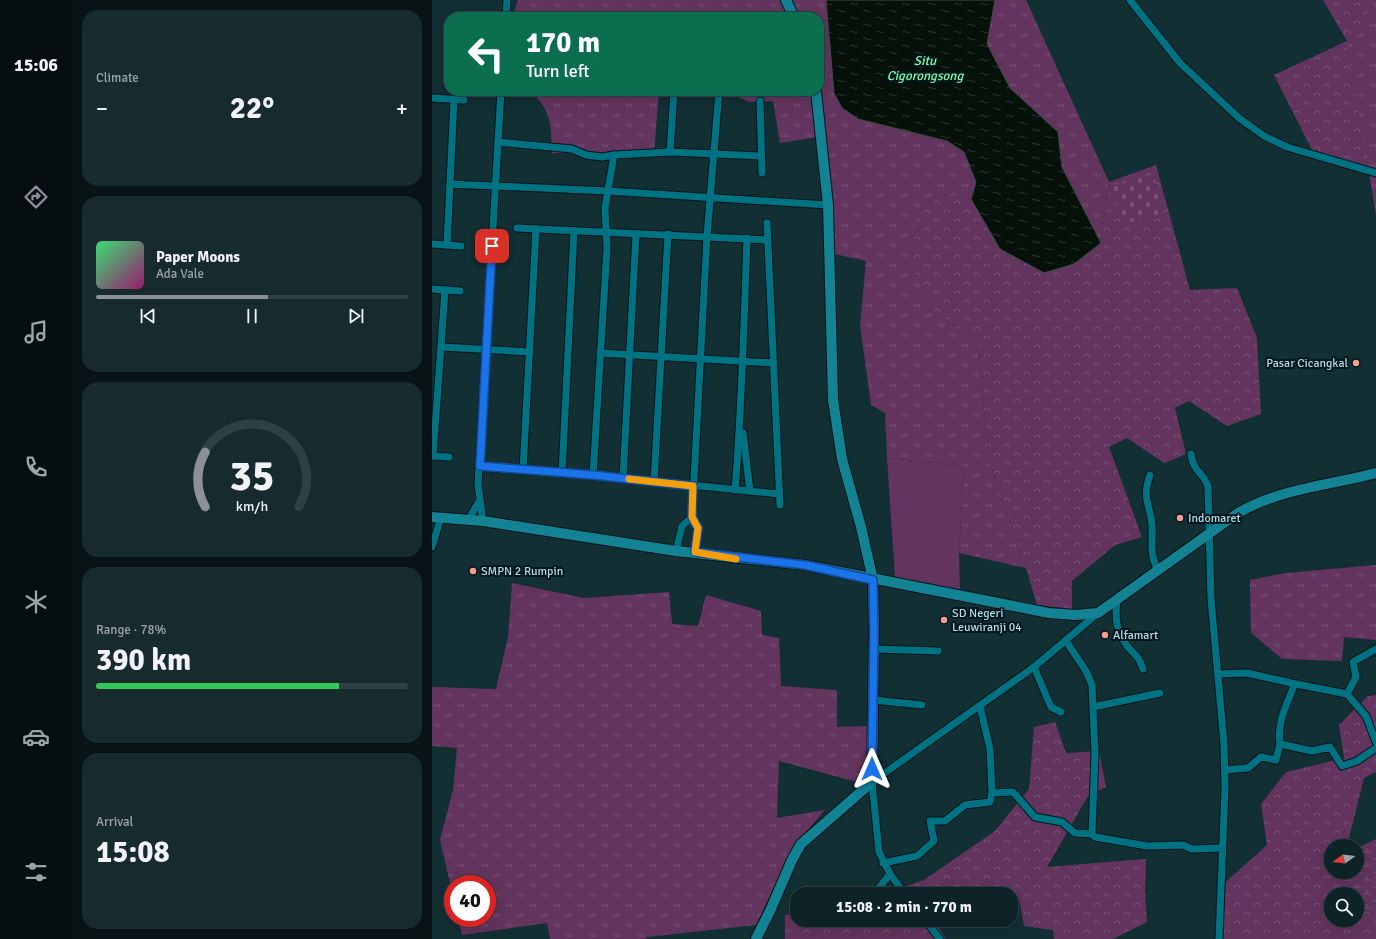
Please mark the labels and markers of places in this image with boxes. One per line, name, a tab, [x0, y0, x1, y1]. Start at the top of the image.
pin	[475, 229, 509, 263]
place label: Pasar Cicangkal	[1266, 356, 1348, 371]
marker: Pasar Cicangkal	[1351, 358, 1361, 368]
place label: Indomaret	[1188, 511, 1241, 526]
marker: Indomaret	[1175, 513, 1185, 523]
place label: SMPN 2 Rumpin	[481, 564, 563, 579]
marker: SMPN 2 Rumpin	[468, 566, 478, 576]
place label: SD Negeri Leuwiranji 04	[952, 606, 1022, 635]
marker: SD Negeri Leuwiranji 04	[939, 615, 949, 625]
place label: Alfamart	[1113, 628, 1158, 643]
marker: Alfamart	[1100, 630, 1110, 640]

